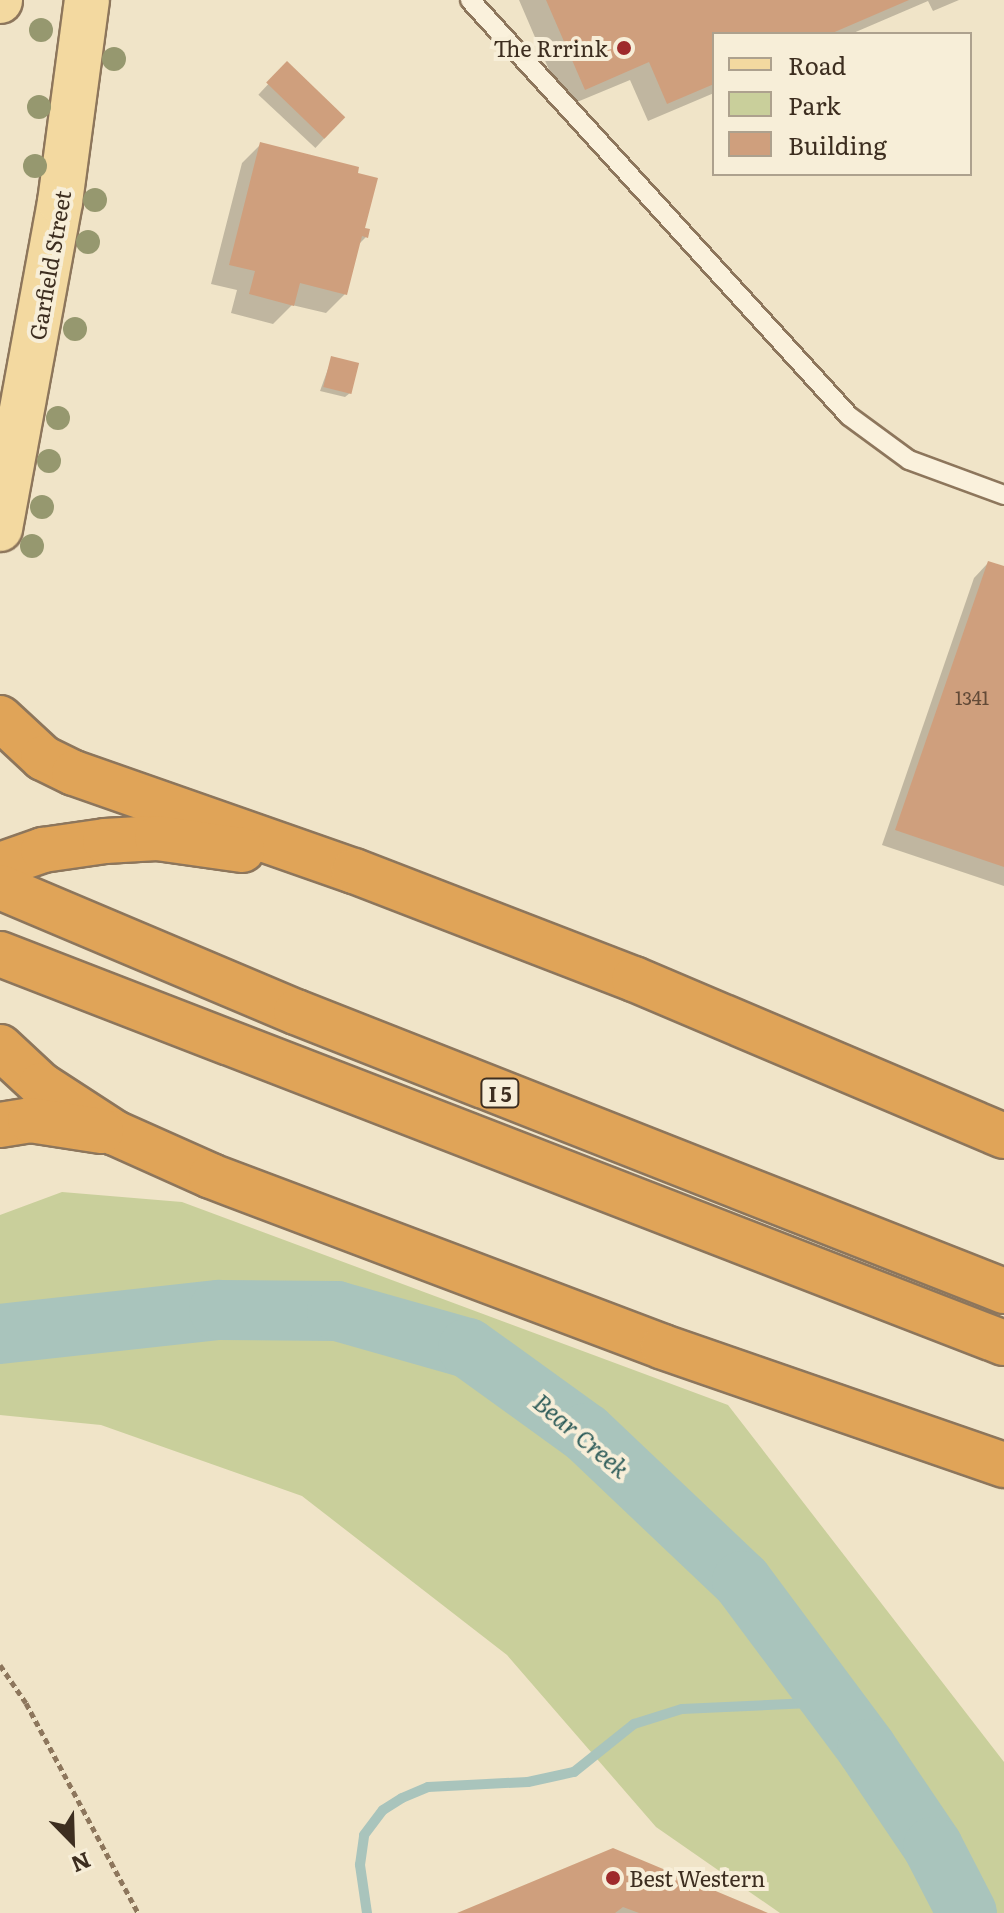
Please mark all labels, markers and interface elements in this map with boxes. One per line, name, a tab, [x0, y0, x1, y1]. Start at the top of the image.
legend	[712, 32, 972, 176]
place label: The Rrrink	[493, 35, 608, 61]
marker: The Rrrink	[615, 39, 633, 57]
text: Road	[788, 47, 846, 82]
text: Park	[788, 87, 841, 122]
text: Building	[788, 127, 887, 162]
street label: Garfield Street	[23, 188, 75, 342]
house number: 1341	[955, 687, 989, 709]
road number: I 5	[480, 1077, 520, 1109]
water label: Bear Creek	[528, 1387, 636, 1483]
north arrow	[32, 1801, 112, 1881]
text: N	[67, 1845, 97, 1882]
place label: Best Western	[629, 1865, 765, 1891]
marker: Best Western	[604, 1869, 622, 1887]

